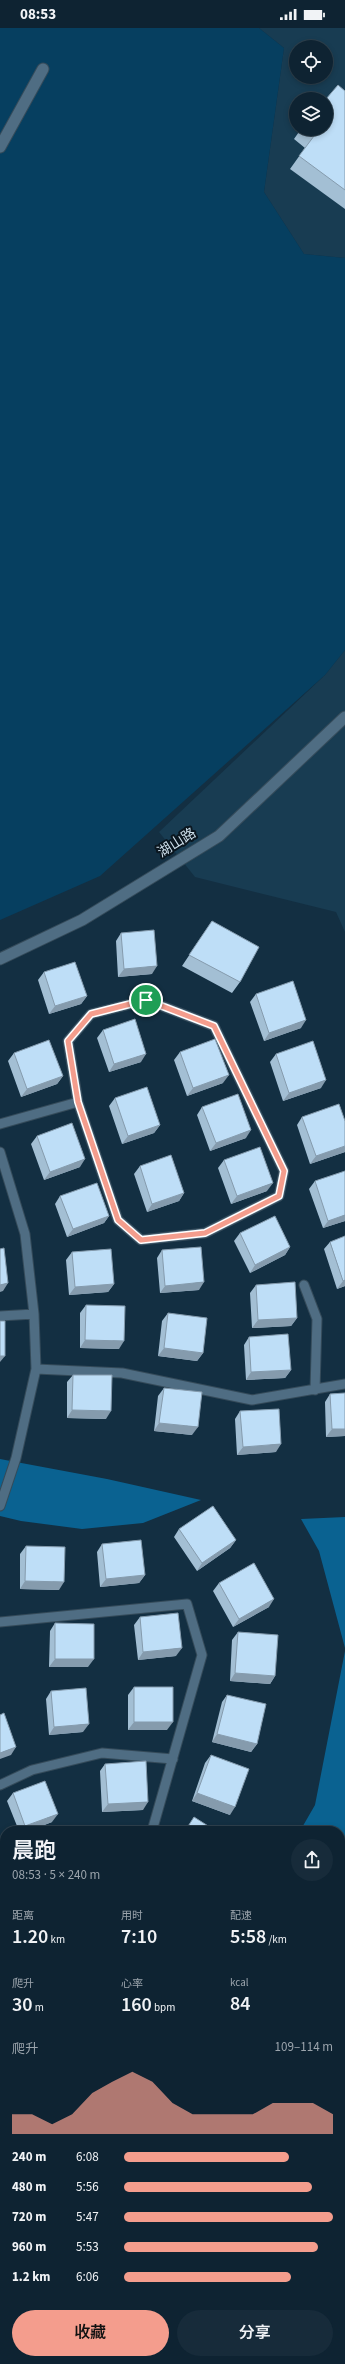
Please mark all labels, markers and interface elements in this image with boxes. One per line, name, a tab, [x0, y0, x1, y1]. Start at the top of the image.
text: 08:53	[20, 4, 56, 25]
map controls	[289, 40, 333, 136]
button: locate	[289, 40, 333, 84]
button: layers	[289, 92, 333, 136]
street label: 湖山路	[154, 823, 200, 863]
pin	[129, 983, 163, 1017]
icon: arrive	[135, 989, 157, 1011]
text: 晨跑	[12, 1835, 56, 1867]
button: share	[291, 1839, 333, 1881]
text: 08:53 · 5 × 240 m	[12, 1866, 100, 1884]
text: 距离	[12, 1908, 34, 1923]
text: 用时	[121, 1908, 143, 1923]
text: 配速	[230, 1908, 252, 1923]
text: 1.20	[12, 1923, 48, 1951]
text: 7:10	[121, 1923, 157, 1951]
text: 5:58	[230, 1923, 266, 1951]
text: km	[48, 1932, 65, 1947]
text: /km	[266, 1932, 287, 1947]
text: kcal	[230, 1975, 249, 1990]
text: 爬升	[12, 1976, 34, 1991]
text: 心率	[121, 1976, 143, 1991]
text: 84	[230, 1990, 251, 2018]
text: 30	[12, 1991, 33, 2019]
text: 160	[121, 1991, 152, 2019]
text: m	[33, 2000, 44, 2015]
text: bpm	[152, 2000, 175, 2015]
text: 109–114 m	[275, 2038, 333, 2056]
text: 爬升	[12, 2040, 38, 2058]
text: 240 m	[12, 2148, 46, 2166]
text: 6:08	[76, 2148, 99, 2166]
text: 480 m	[12, 2178, 46, 2196]
text: 5:56	[76, 2178, 99, 2196]
text: 720 m	[12, 2208, 46, 2226]
text: 5:47	[76, 2208, 99, 2226]
text: 960 m	[12, 2238, 46, 2256]
text: 5:53	[76, 2238, 99, 2256]
text: 1.2 km	[12, 2268, 51, 2286]
text: 6:06	[76, 2268, 99, 2286]
button: 收藏	[12, 2310, 169, 2356]
button: 分享	[177, 2310, 333, 2356]

